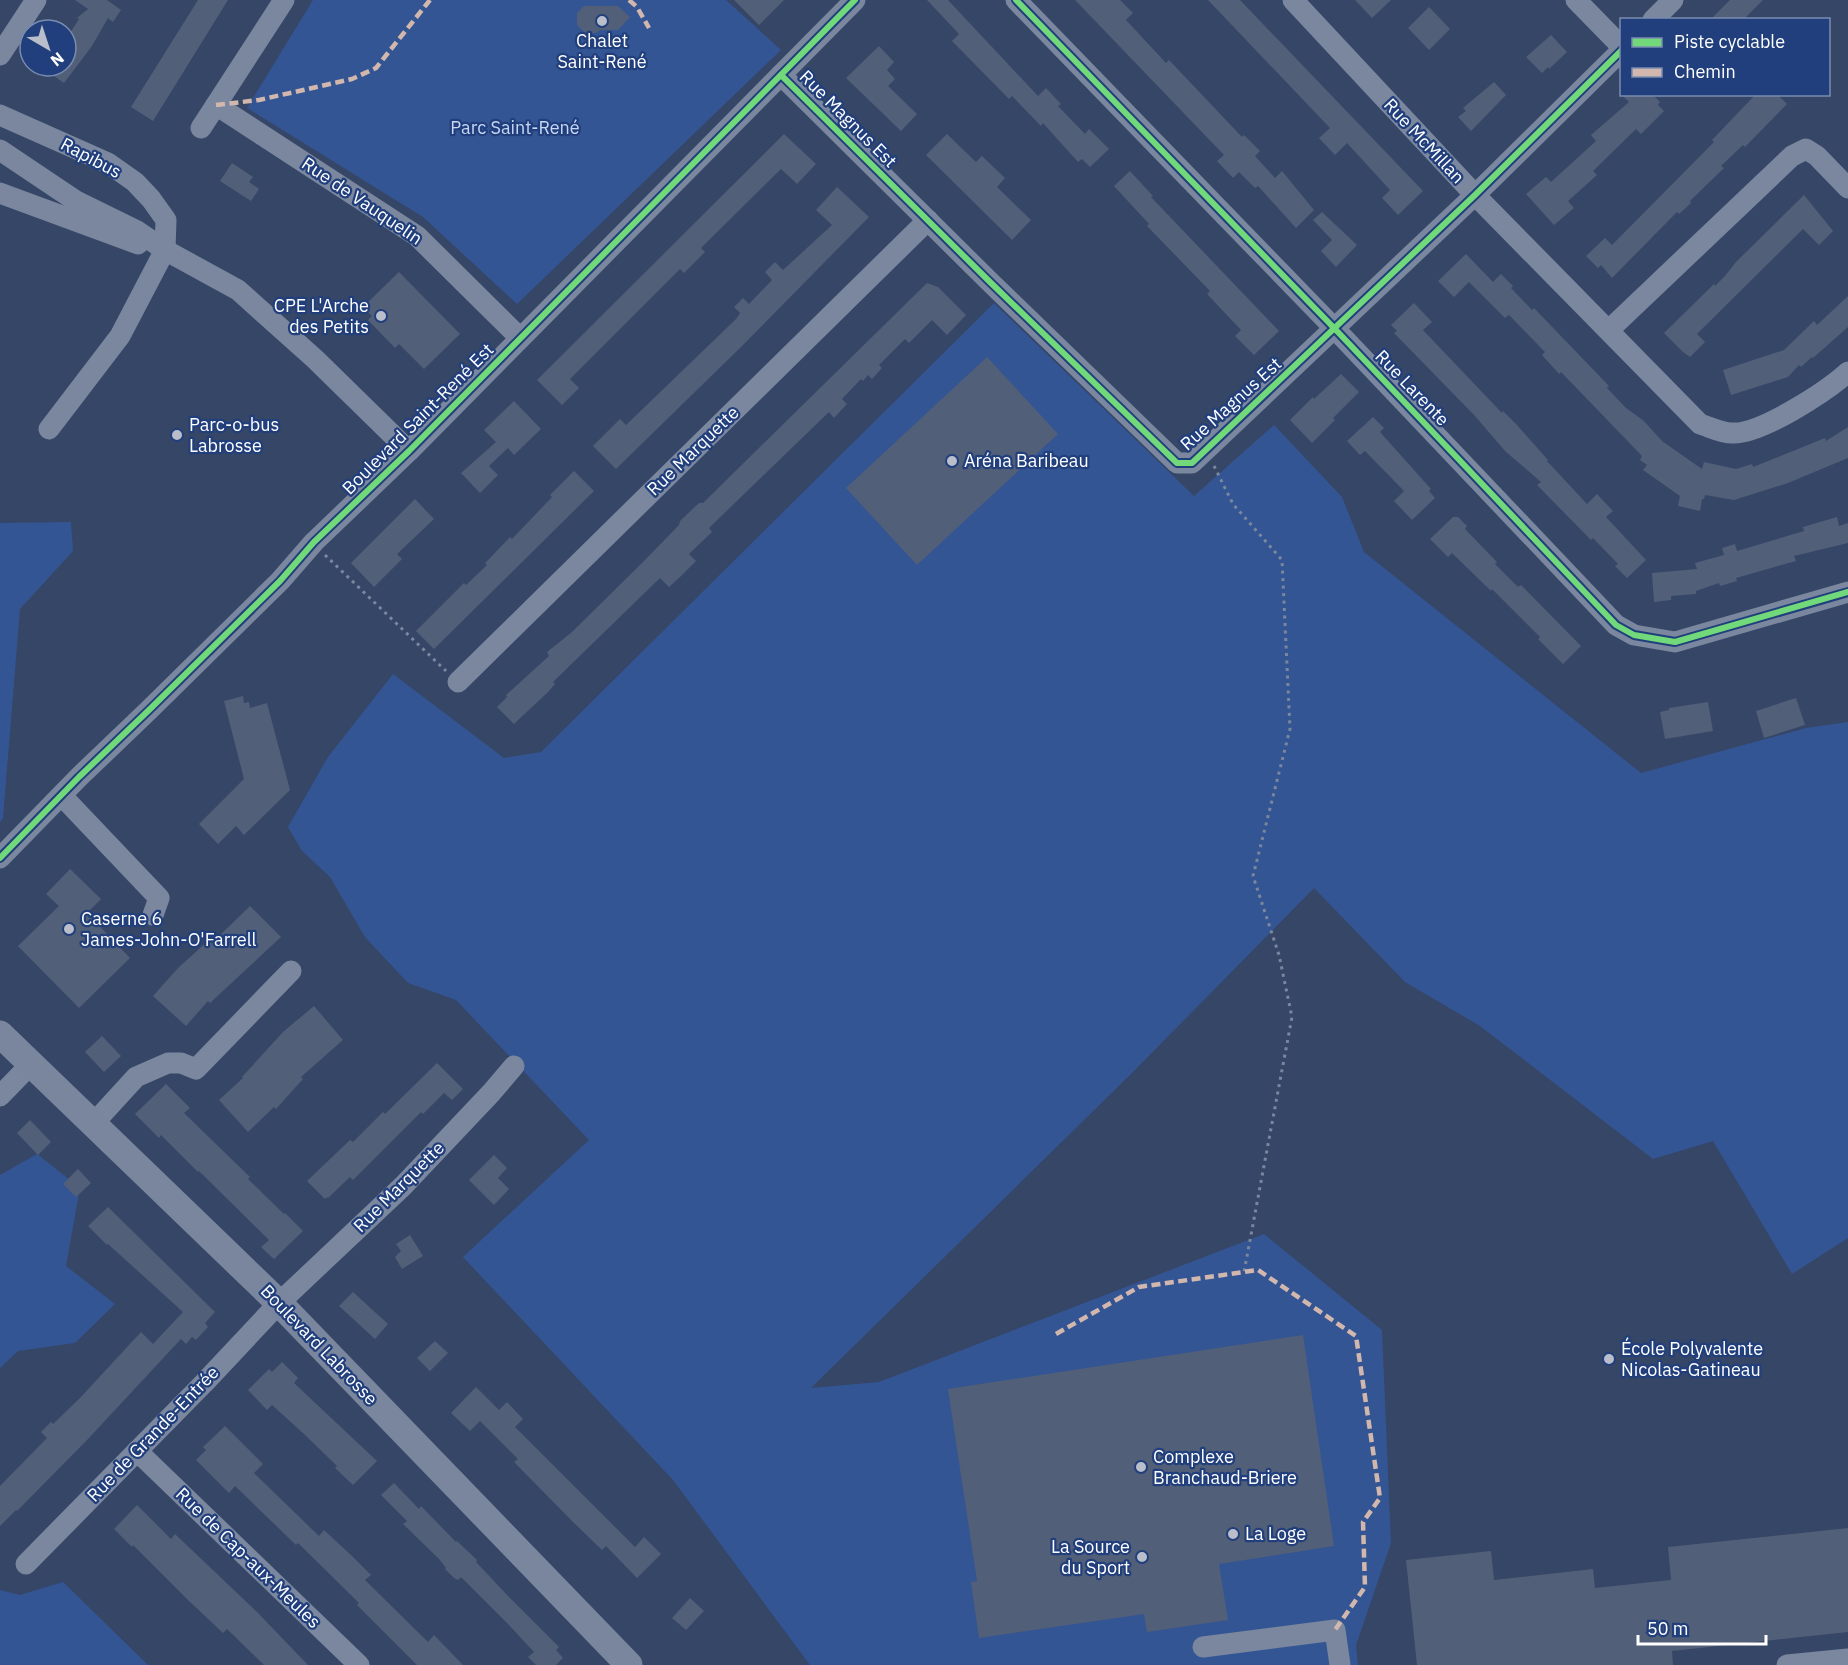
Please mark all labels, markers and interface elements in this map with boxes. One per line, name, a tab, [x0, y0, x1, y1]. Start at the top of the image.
marker: Chalet Saint-René	[595, 14, 609, 28]
north arrow	[18, 18, 78, 78]
legend	[1620, 18, 1830, 96]
place label: Chalet Saint-René	[557, 29, 647, 73]
text: Piste cyclable	[1674, 30, 1785, 53]
text: N	[47, 48, 68, 71]
text: Chemin	[1674, 60, 1736, 83]
street label: Rue Magnus Est	[795, 65, 902, 172]
street label: Rue McMillan	[1379, 93, 1470, 188]
park label: Parc Saint-René	[450, 116, 580, 139]
street label: Rapibus	[57, 132, 125, 183]
street label: Rue de Vauquelin	[297, 152, 427, 250]
place label: CPE L'Arche des Petits	[274, 294, 369, 338]
marker: CPE L'Arche des Petits	[374, 309, 388, 323]
street label: Boulevard Saint-René Est	[337, 338, 498, 499]
street label: Rue Larente	[1370, 345, 1454, 431]
street label: Rue Magnus Est	[1175, 352, 1286, 455]
street label: Rue Marquette	[642, 401, 744, 500]
place label: Parc-o-bus Labrosse	[189, 413, 279, 457]
marker: Parc-o-bus Labrosse	[170, 428, 184, 442]
place label: Aréna Baribeau	[964, 449, 1089, 472]
marker: Aréna Baribeau	[945, 454, 959, 468]
place label: Caserne 6 James-John-O'Farrell	[81, 907, 256, 951]
marker: Caserne 6 James-John-O'Farrell	[62, 922, 76, 936]
street label: Rue Marquette	[348, 1136, 449, 1237]
street label: Boulevard Labrosse	[256, 1279, 383, 1410]
place label: École Polyvalente Nicolas-Gatineau	[1621, 1337, 1763, 1381]
marker: École Polyvalente Nicolas-Gatineau	[1602, 1352, 1616, 1366]
street label: Rue de Grande-Entrée	[82, 1361, 224, 1506]
place label: Complexe Branchaud-Briere	[1153, 1445, 1297, 1489]
marker: Complexe Branchaud-Briere	[1134, 1460, 1148, 1474]
street label: Rue de Cap-aux-Meules	[171, 1482, 326, 1633]
place label: La Loge	[1245, 1522, 1306, 1545]
marker: La Loge	[1226, 1527, 1240, 1541]
place label: La Source du Sport	[1051, 1535, 1130, 1579]
marker: La Source du Sport	[1135, 1550, 1149, 1564]
scale bar	[1638, 1608, 1766, 1646]
text: 50 m	[1647, 1617, 1689, 1640]

